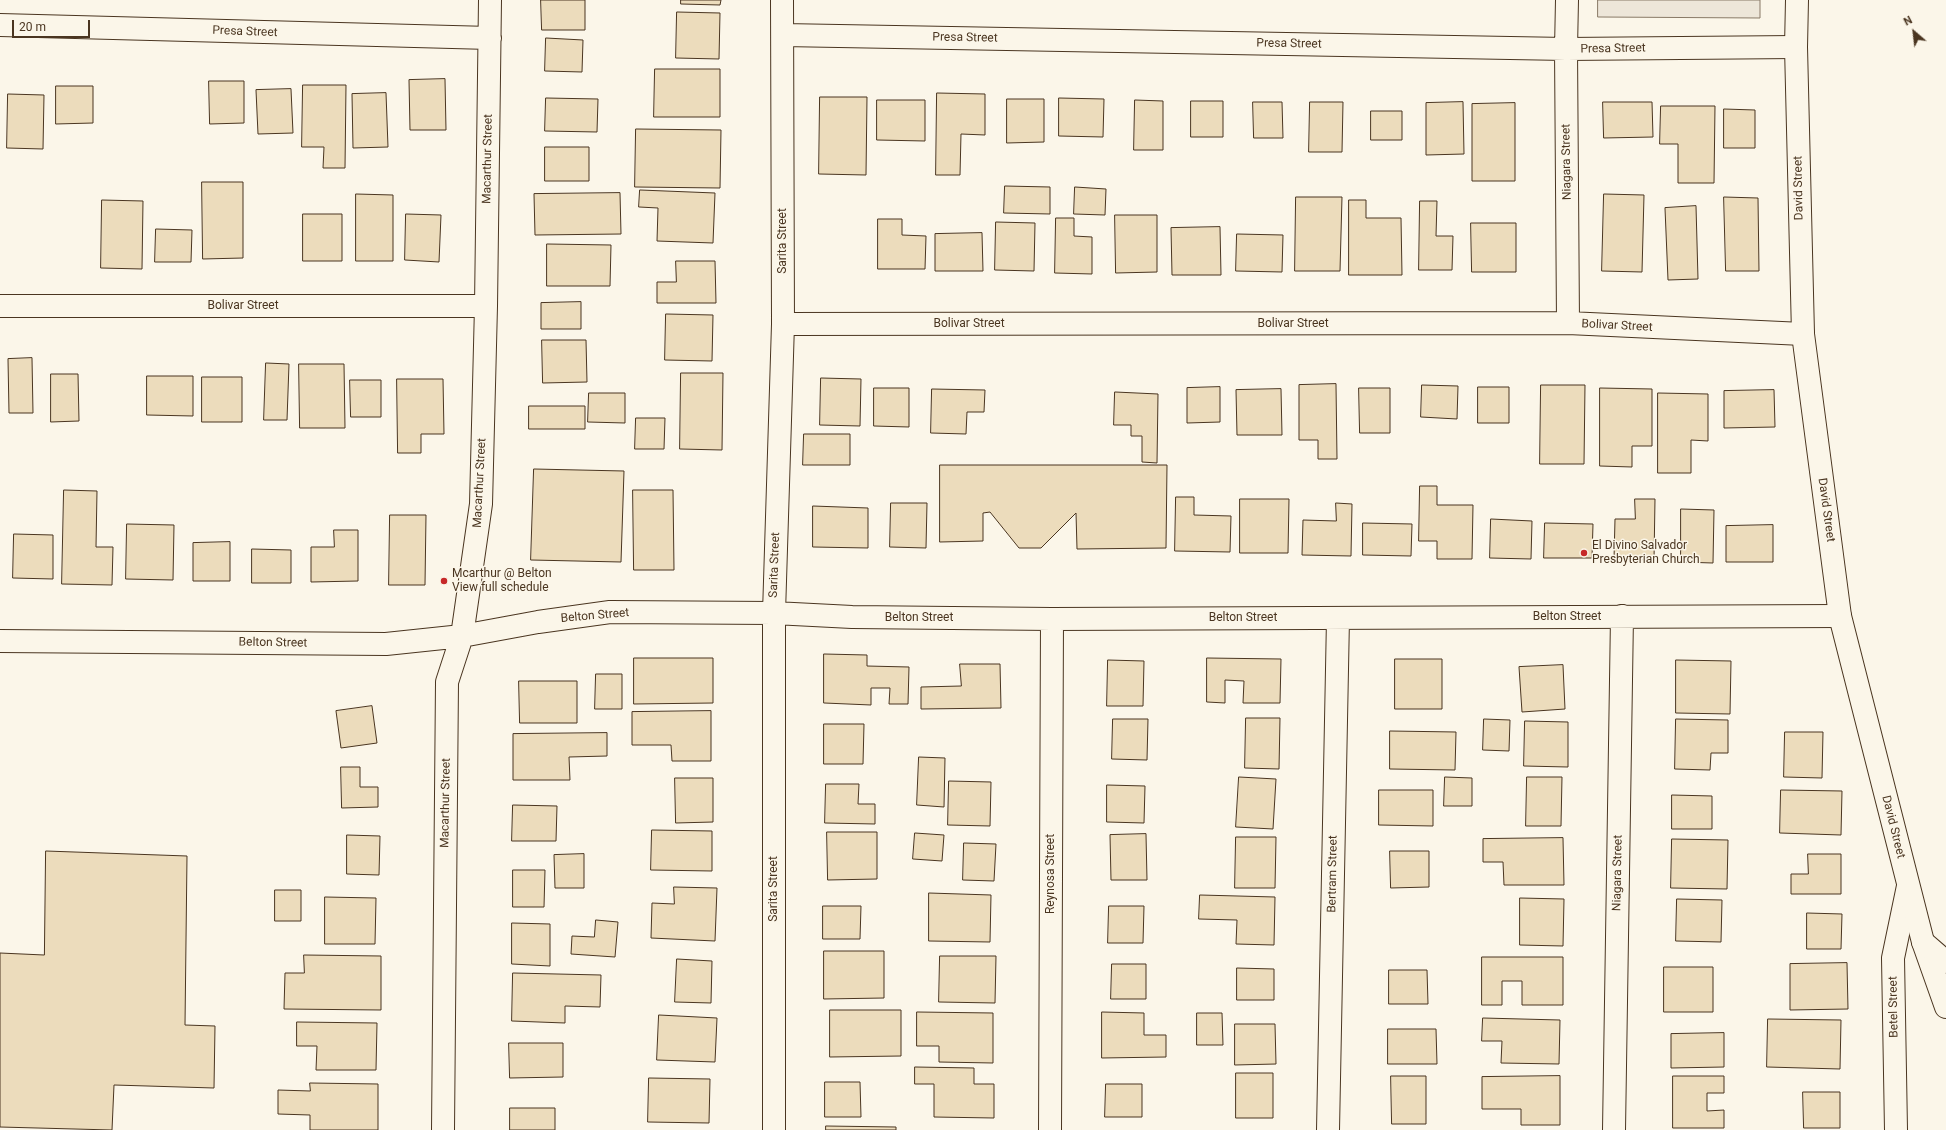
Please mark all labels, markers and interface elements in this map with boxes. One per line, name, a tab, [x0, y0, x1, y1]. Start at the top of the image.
scale bar	[14, 12, 92, 38]
north arrow	[1894, 12, 1934, 52]
text: N	[1902, 13, 1915, 29]
text: 20 m	[19, 20, 46, 34]
street label: Presa Street	[212, 24, 278, 40]
street label: Presa Street	[932, 30, 998, 46]
street label: Presa Street	[1256, 36, 1322, 52]
street label: Presa Street	[1580, 41, 1646, 57]
street label: Macarthur Street	[480, 114, 496, 204]
street label: Niagara Street	[1559, 124, 1575, 200]
street label: David Street	[1791, 156, 1807, 220]
street label: Sarita Street	[776, 208, 790, 274]
street label: Bolivar Street	[207, 299, 279, 313]
street label: Bolivar Street	[933, 317, 1005, 331]
street label: Bolivar Street	[1257, 317, 1329, 331]
street label: Bolivar Street	[1581, 317, 1653, 335]
street label: Macarthur Street	[470, 438, 490, 528]
street label: David Street	[1814, 477, 1838, 543]
street label: Sarita Street	[767, 532, 783, 598]
place label: El Divino Salvador Presbyterian Church	[1592, 539, 1700, 567]
marker: El Divino Salvador Presbyterian Church	[1579, 548, 1589, 558]
place label: Mcarthur @ Belton View full schedule	[452, 567, 552, 595]
marker: Mcarthur @ Belton View full schedule	[439, 576, 449, 586]
street label: Belton Street	[560, 606, 630, 626]
street label: Belton Street	[1533, 610, 1601, 624]
street label: Belton Street	[885, 611, 953, 625]
street label: Belton Street	[1209, 611, 1277, 625]
street label: Belton Street	[239, 635, 307, 651]
street label: Macarthur Street	[438, 758, 454, 848]
street label: David Street	[1878, 794, 1908, 860]
street label: Reynosa Street	[1044, 834, 1058, 914]
street label: Bertram Street	[1325, 835, 1341, 913]
street label: Niagara Street	[1610, 835, 1626, 911]
street label: Sarita Street	[767, 856, 781, 922]
street label: Betel Street	[1886, 976, 1902, 1038]

